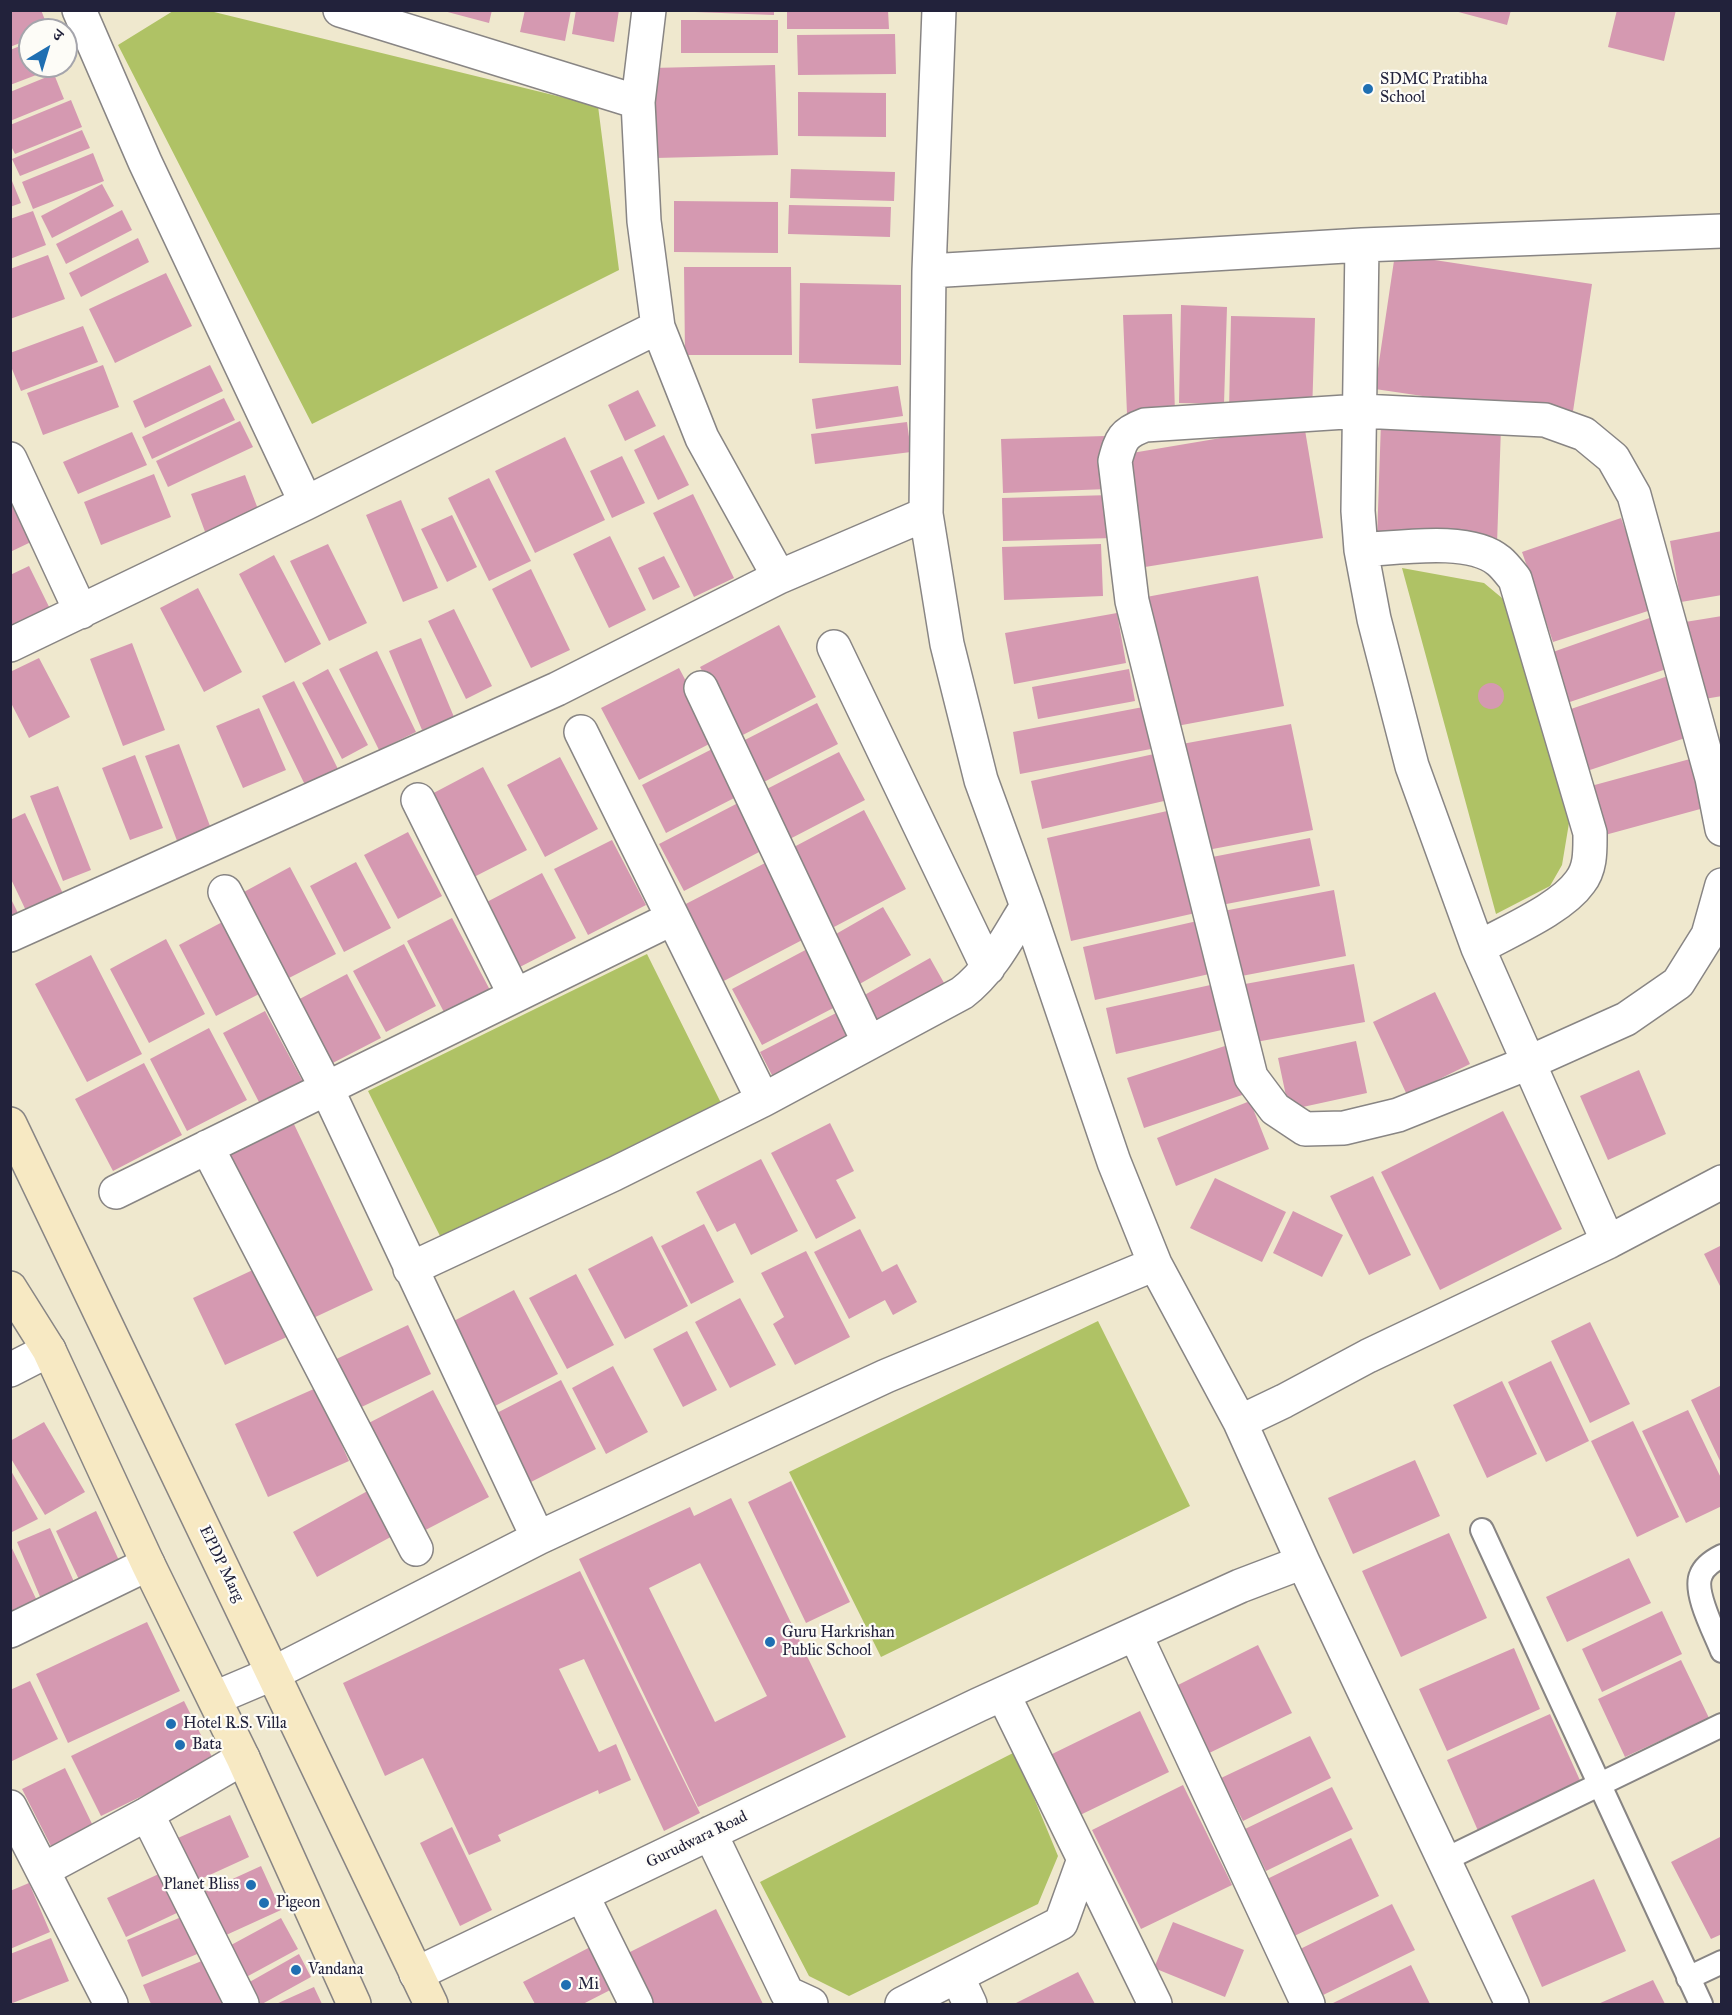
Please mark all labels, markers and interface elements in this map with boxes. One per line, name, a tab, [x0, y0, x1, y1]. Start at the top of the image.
north arrow	[18, 18, 78, 78]
text: उ	[49, 25, 67, 45]
place label: SDMC Pratibha School	[1380, 70, 1487, 108]
marker: SDMC Pratibha School	[1361, 82, 1375, 96]
street label: EPDP Marg	[194, 1523, 248, 1605]
place label: Guru Harkrishan Public School	[782, 1623, 895, 1661]
marker: Guru Harkrishan Public School	[763, 1635, 777, 1649]
place label: Hotel R.S. Villa	[183, 1714, 287, 1734]
marker: Hotel R.S. Villa	[164, 1717, 178, 1731]
place label: Bata	[192, 1735, 222, 1755]
marker: Bata	[173, 1738, 187, 1752]
street label: Gurudwara Road	[643, 1807, 751, 1873]
place label: Planet Bliss	[163, 1875, 239, 1895]
marker: Planet Bliss	[244, 1878, 258, 1892]
place label: Pigeon	[276, 1893, 321, 1913]
marker: Pigeon	[257, 1896, 271, 1910]
place label: Vandana	[308, 1960, 364, 1980]
marker: Vandana	[289, 1963, 303, 1977]
place label: Mi	[578, 1975, 599, 1995]
marker: Mi	[559, 1978, 573, 1992]

